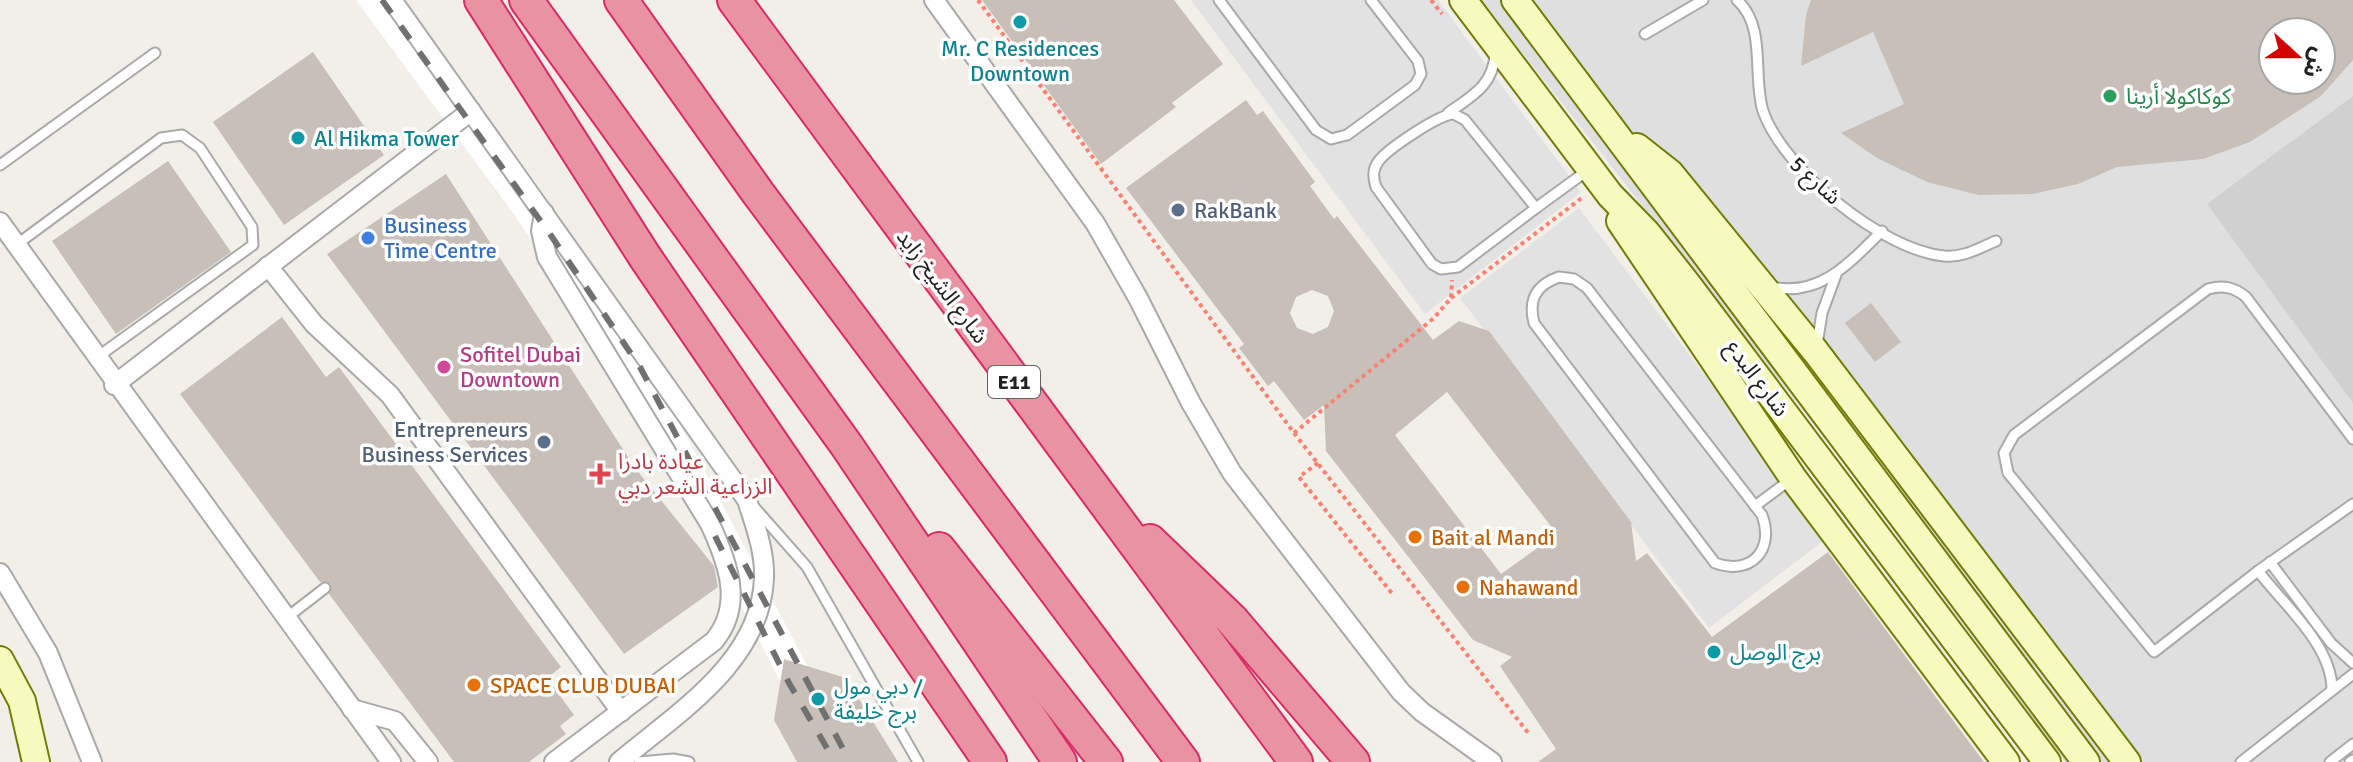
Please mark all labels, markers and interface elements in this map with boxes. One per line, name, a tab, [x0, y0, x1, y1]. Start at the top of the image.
marker: Mr. C Residences Downtown	[1011, 13, 1029, 31]
north arrow	[2257, 16, 2337, 96]
place label: Mr. C Residences Downtown	[941, 35, 1099, 87]
text: ش	[2297, 44, 2333, 82]
place label: كوكاكولا أرينا	[2126, 83, 2232, 110]
marker: كوكاكولا أرينا	[2101, 87, 2119, 105]
place label: Al Hikma Tower	[314, 125, 459, 152]
marker: Al Hikma Tower	[289, 129, 307, 147]
street label: شارع 5	[1782, 150, 1847, 213]
place label: RakBank	[1194, 197, 1277, 224]
marker: RakBank	[1169, 201, 1187, 219]
place label: Business Time Centre	[384, 212, 497, 264]
street label: شارع الشيخ زايد	[889, 224, 994, 350]
marker: Business Time Centre	[359, 229, 377, 247]
street label: شارع البدع	[1718, 335, 1795, 424]
place label: Sofitel Dubai Downtown	[460, 341, 581, 393]
marker: Sofitel Dubai Downtown	[435, 358, 453, 376]
road number: E11	[988, 366, 1040, 398]
place label: Entrepreneurs Business Services	[361, 416, 528, 468]
marker: Entrepreneurs Business Services	[535, 433, 553, 451]
place label: عيادة بادرا الزراعية الشعر دبي	[618, 448, 773, 503]
marker: عيادة بادرا الزراعية الشعر دبي	[589, 463, 611, 485]
place label: Bait al Mandi	[1431, 524, 1555, 551]
marker: Bait al Mandi	[1406, 528, 1424, 546]
place label: Nahawand	[1479, 574, 1578, 601]
marker: Nahawand	[1454, 578, 1472, 596]
place label: برج الوصل	[1730, 639, 1821, 669]
marker: برج الوصل	[1705, 643, 1723, 661]
place label: SPACE CLUB DUBAI	[490, 672, 676, 699]
place label: دبي مول / برج خليفة	[834, 673, 924, 728]
marker: SPACE CLUB DUBAI	[465, 676, 483, 694]
marker: دبي مول / برج خليفة	[809, 690, 827, 708]

